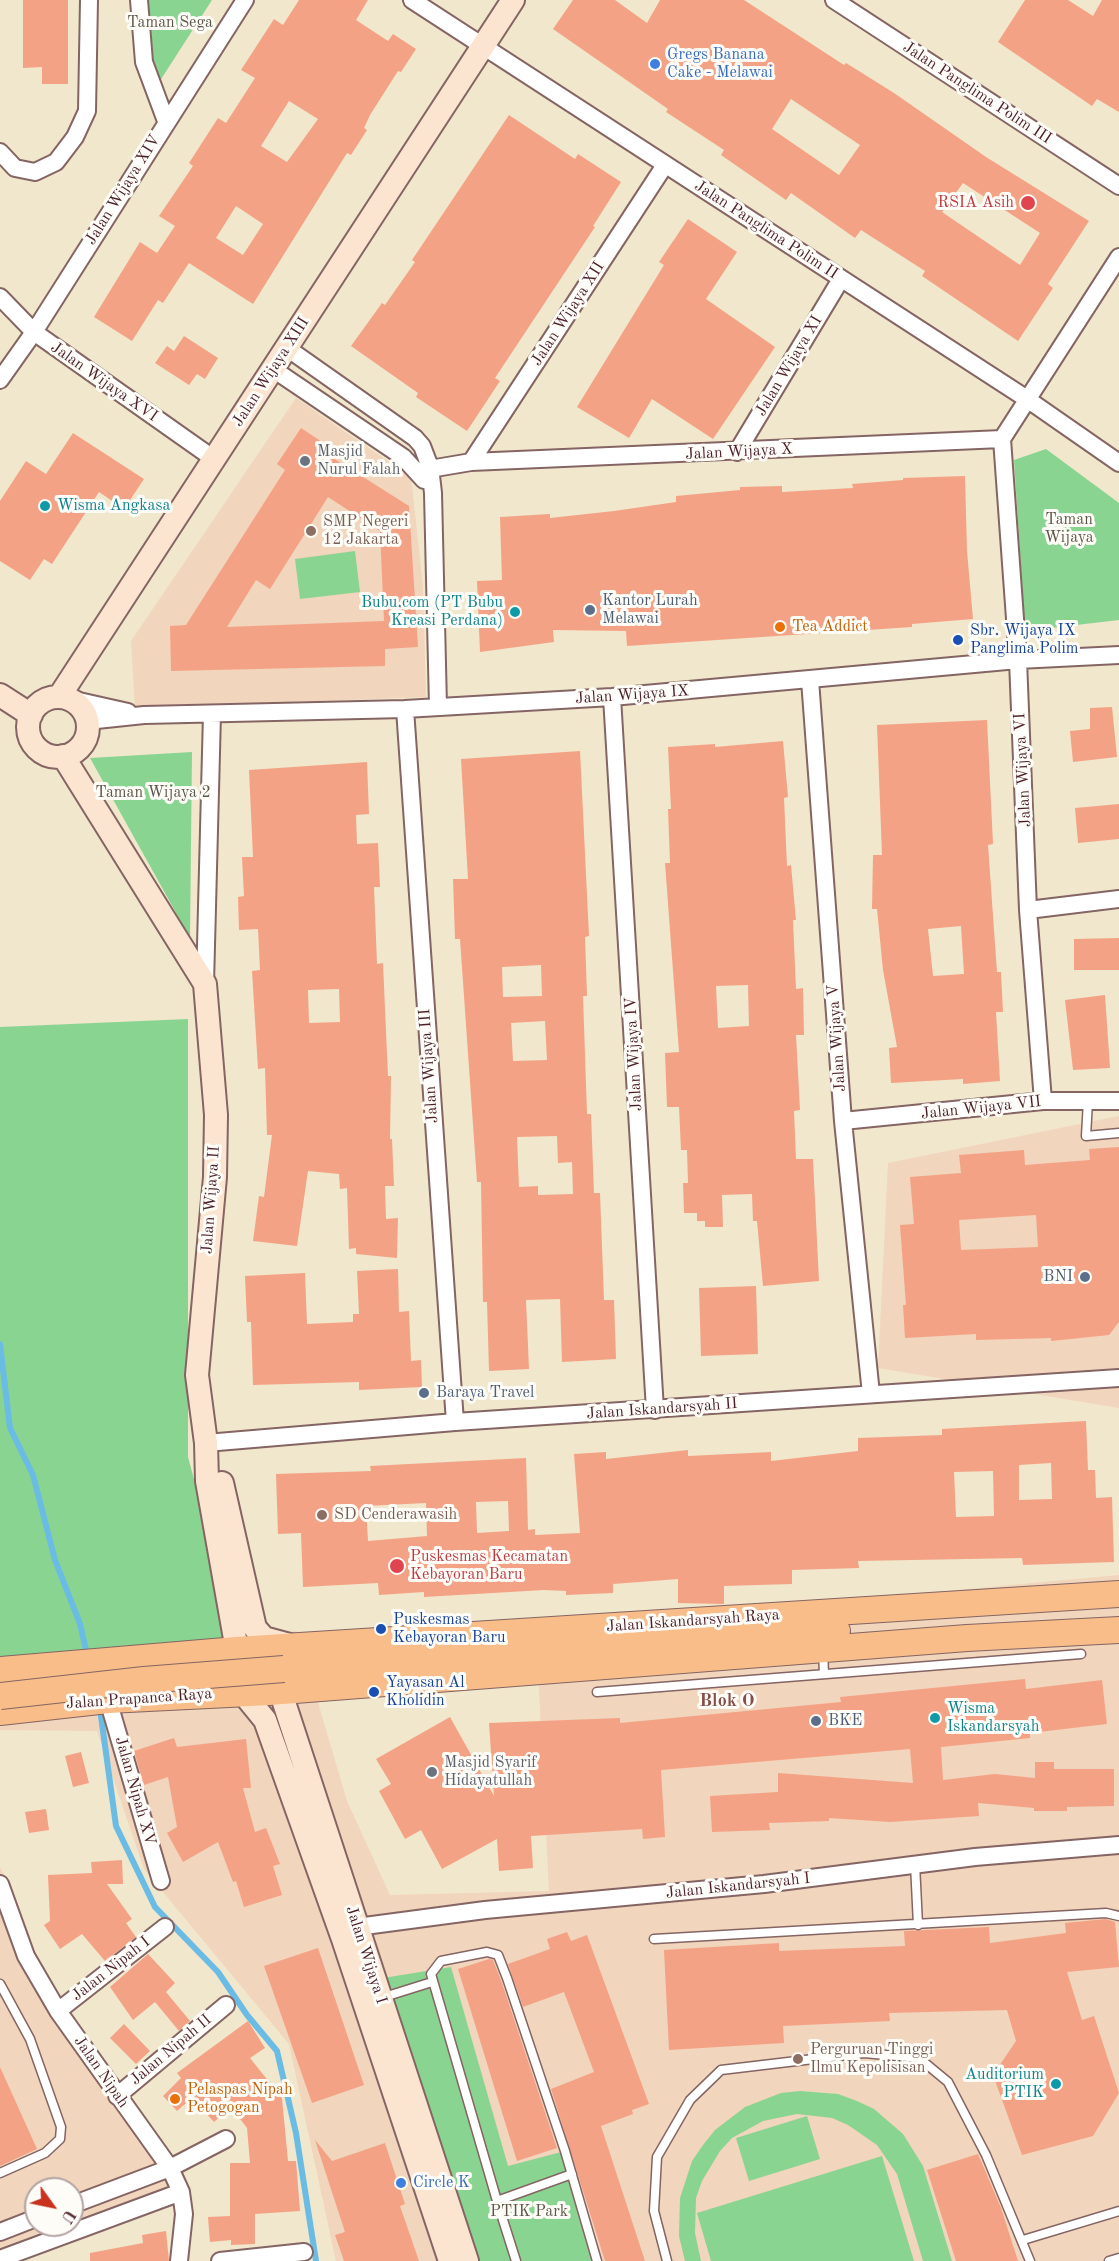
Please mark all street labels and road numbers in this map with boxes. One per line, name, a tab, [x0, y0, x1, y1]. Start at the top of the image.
street label: Jalan Panglima Polim III	[899, 38, 1055, 148]
street label: Jalan Wijaya XIV	[81, 131, 165, 249]
street label: Jalan Panglima Polim II	[691, 176, 841, 284]
street label: Jalan Wijaya XII	[527, 258, 609, 370]
street label: Jalan Wijaya XI	[751, 312, 827, 420]
street label: Jalan Wijaya XIII	[228, 314, 314, 430]
street label: Jalan Wijaya XVI	[47, 338, 161, 426]
street label: Jalan Wijaya X	[685, 440, 793, 464]
street label: Jalan Wijaya IX	[574, 681, 690, 709]
street label: Jalan Wijaya VI	[1010, 712, 1036, 828]
street label: Jalan Wijaya V	[824, 983, 850, 1093]
street label: Jalan Wijaya IV	[621, 996, 647, 1112]
street label: Jalan Wijaya III	[415, 1008, 443, 1124]
street label: Jalan Wijaya VII	[920, 1092, 1042, 1124]
street label: Jalan Wijaya II	[198, 1145, 224, 1255]
street label: Jalan Iskandarsyah II	[586, 1394, 738, 1424]
street label: Jalan Iskandarsyah Raya	[606, 1605, 780, 1637]
street label: Jalan Prapanca Raya	[65, 1684, 213, 1714]
street label: Jalan Nipah XV	[110, 1734, 160, 1848]
street label: Jalan Iskandarsyah I	[665, 1869, 811, 1903]
street label: Jalan Wijaya I	[341, 1904, 391, 2006]
street label: Jalan Nipah I	[68, 1932, 154, 2006]
street label: Jalan Nipah II	[126, 2010, 216, 2090]
street label: Jalan Nipah	[69, 2032, 133, 2112]

